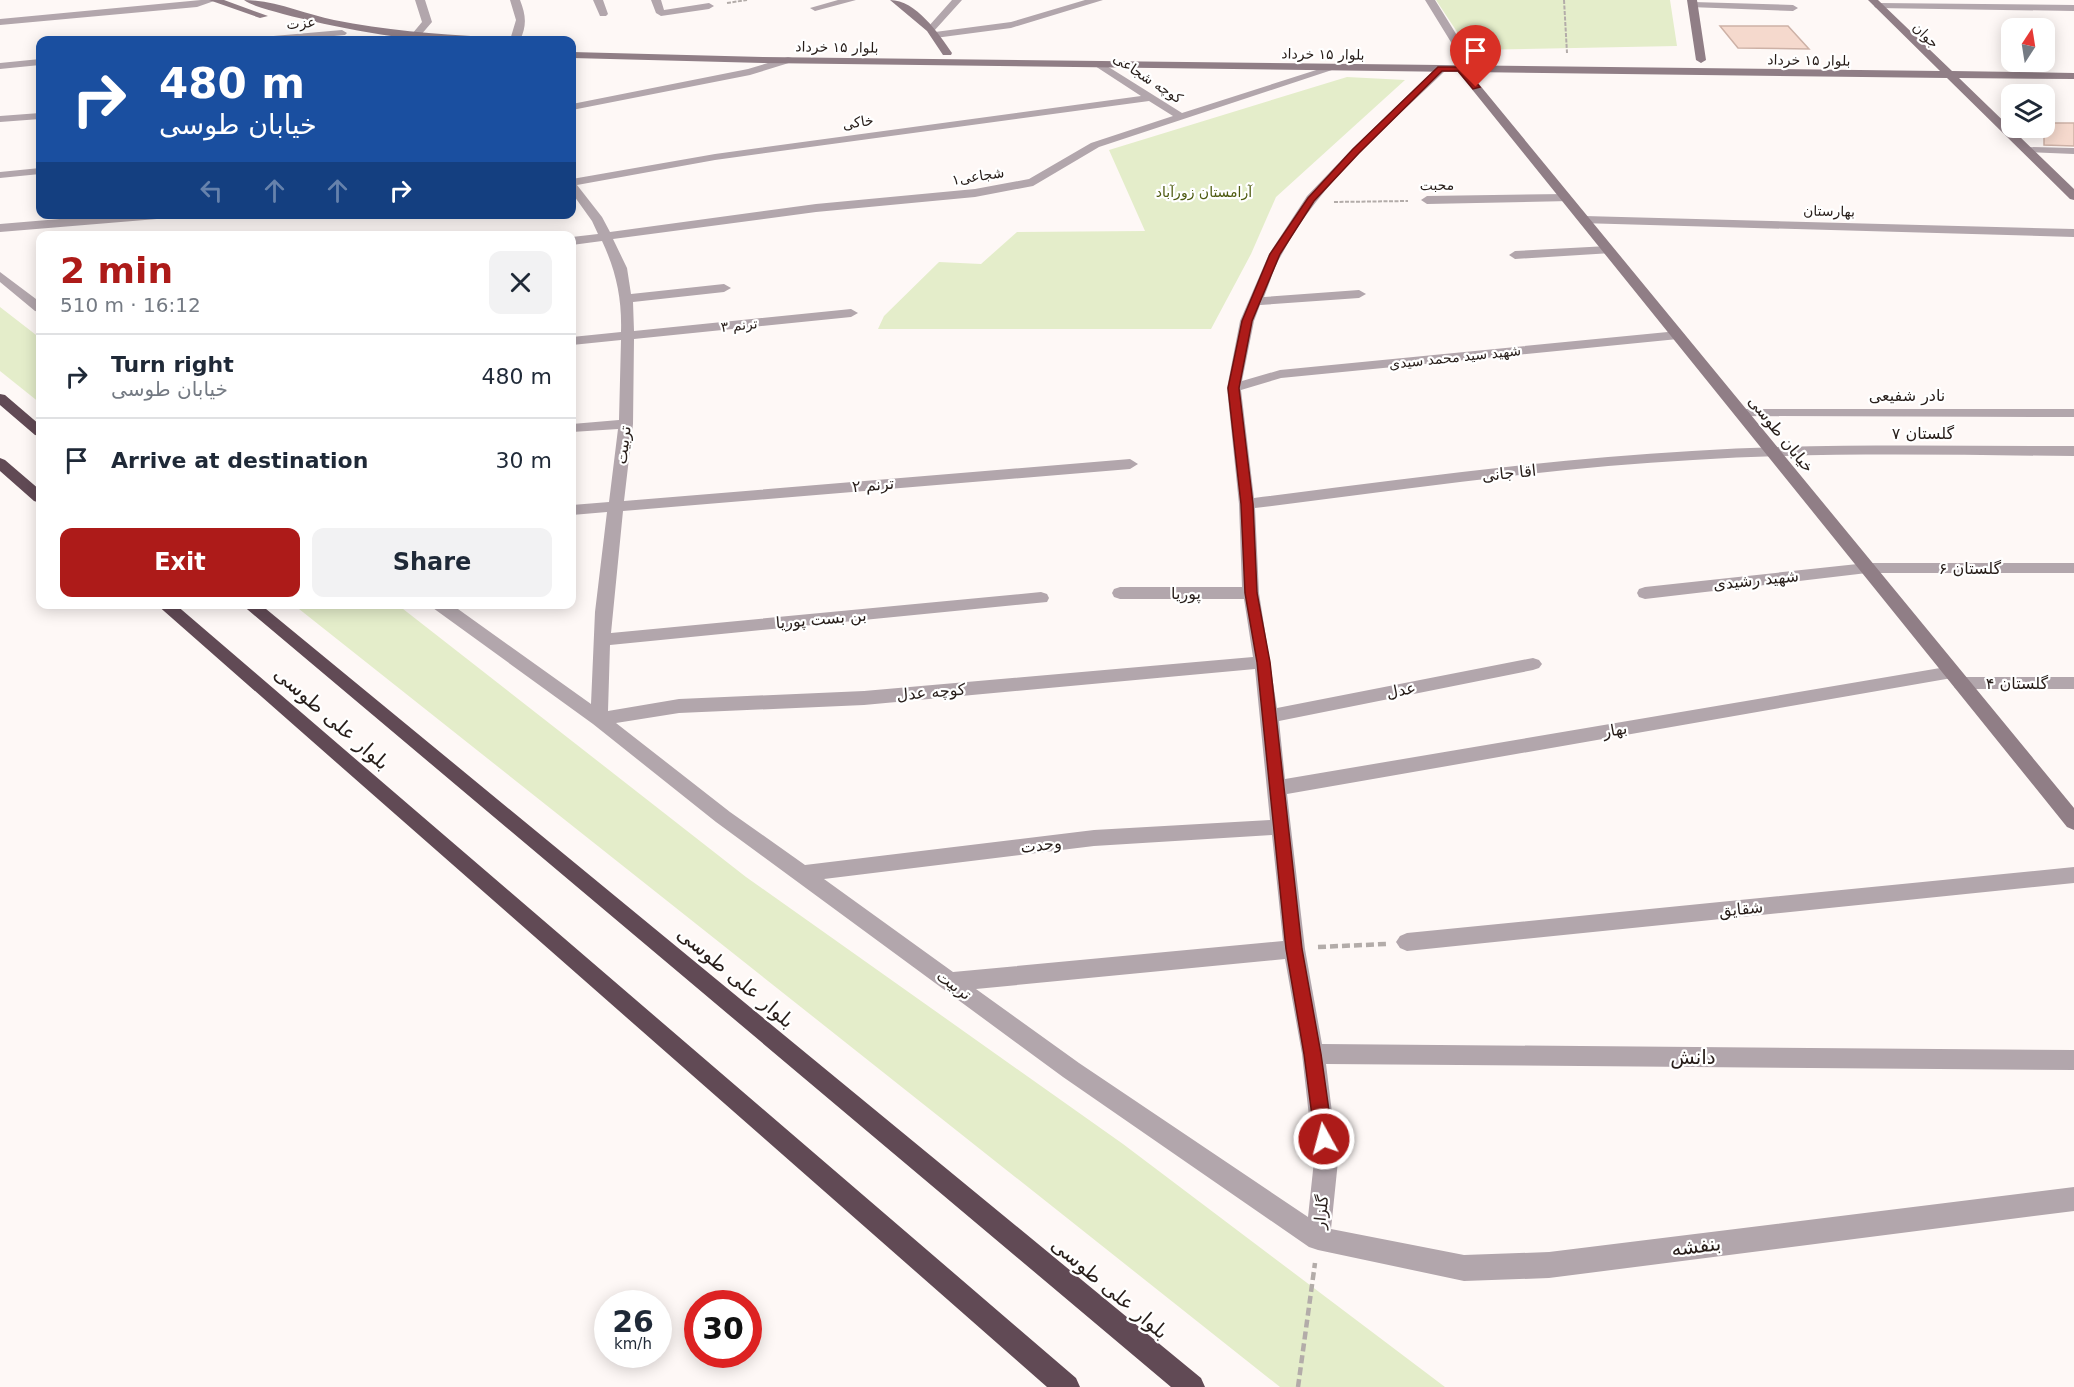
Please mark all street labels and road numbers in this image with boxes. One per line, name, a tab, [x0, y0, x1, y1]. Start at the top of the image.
street label: عزت	[286, 14, 316, 33]
street label: جوان	[1909, 19, 1942, 52]
street label: بلوار ۱۵ خرداد	[795, 38, 879, 57]
street label: بلوار ۱۵ خرداد	[1281, 45, 1365, 64]
street label: کوچه شجاعی	[1110, 50, 1186, 107]
street label: بلوار ۱۵ خرداد	[1767, 51, 1851, 70]
street label: خاکی	[841, 112, 875, 132]
street label: شجاعی۱	[951, 164, 1005, 188]
street label: محبت	[1420, 177, 1454, 193]
street label: بهارستان	[1803, 203, 1855, 220]
street label: ترنم ۳	[720, 315, 758, 336]
street label: شهید سید محمد سیدی	[1388, 342, 1522, 373]
street label: نادر شفیعی	[1869, 386, 1945, 406]
street label: خیابان طوسی	[1743, 392, 1818, 477]
street label: گلستان ۷	[1892, 424, 1955, 443]
street label: تربیت	[611, 425, 636, 465]
street label: اقا جانی	[1481, 461, 1537, 485]
street label: ترنم ۲	[851, 474, 895, 497]
street label: گلستان ۶	[1939, 559, 2002, 578]
street label: شهید رشیدی	[1712, 566, 1800, 595]
street label: پوریا	[1171, 584, 1201, 604]
street label: بن بست پوریا	[775, 606, 867, 633]
street label: بلوار علی طوسی	[269, 661, 395, 775]
street label: گلستان ۴	[1986, 674, 2049, 693]
street label: عدل	[1385, 678, 1417, 702]
street label: کوچه عدل	[896, 679, 967, 705]
street label: بهار	[1600, 719, 1629, 743]
street label: وحدت	[1019, 833, 1063, 858]
street label: شقایق	[1718, 897, 1764, 922]
street label: بلوار علی طوسی	[673, 921, 799, 1033]
street label: تربیت	[932, 966, 975, 1005]
street label: دانش	[1670, 1045, 1716, 1069]
street label: گلزار	[1310, 1194, 1333, 1231]
street label: بنفشه	[1670, 1231, 1722, 1261]
street label: بلوار علی طوسی	[1047, 1232, 1173, 1344]

